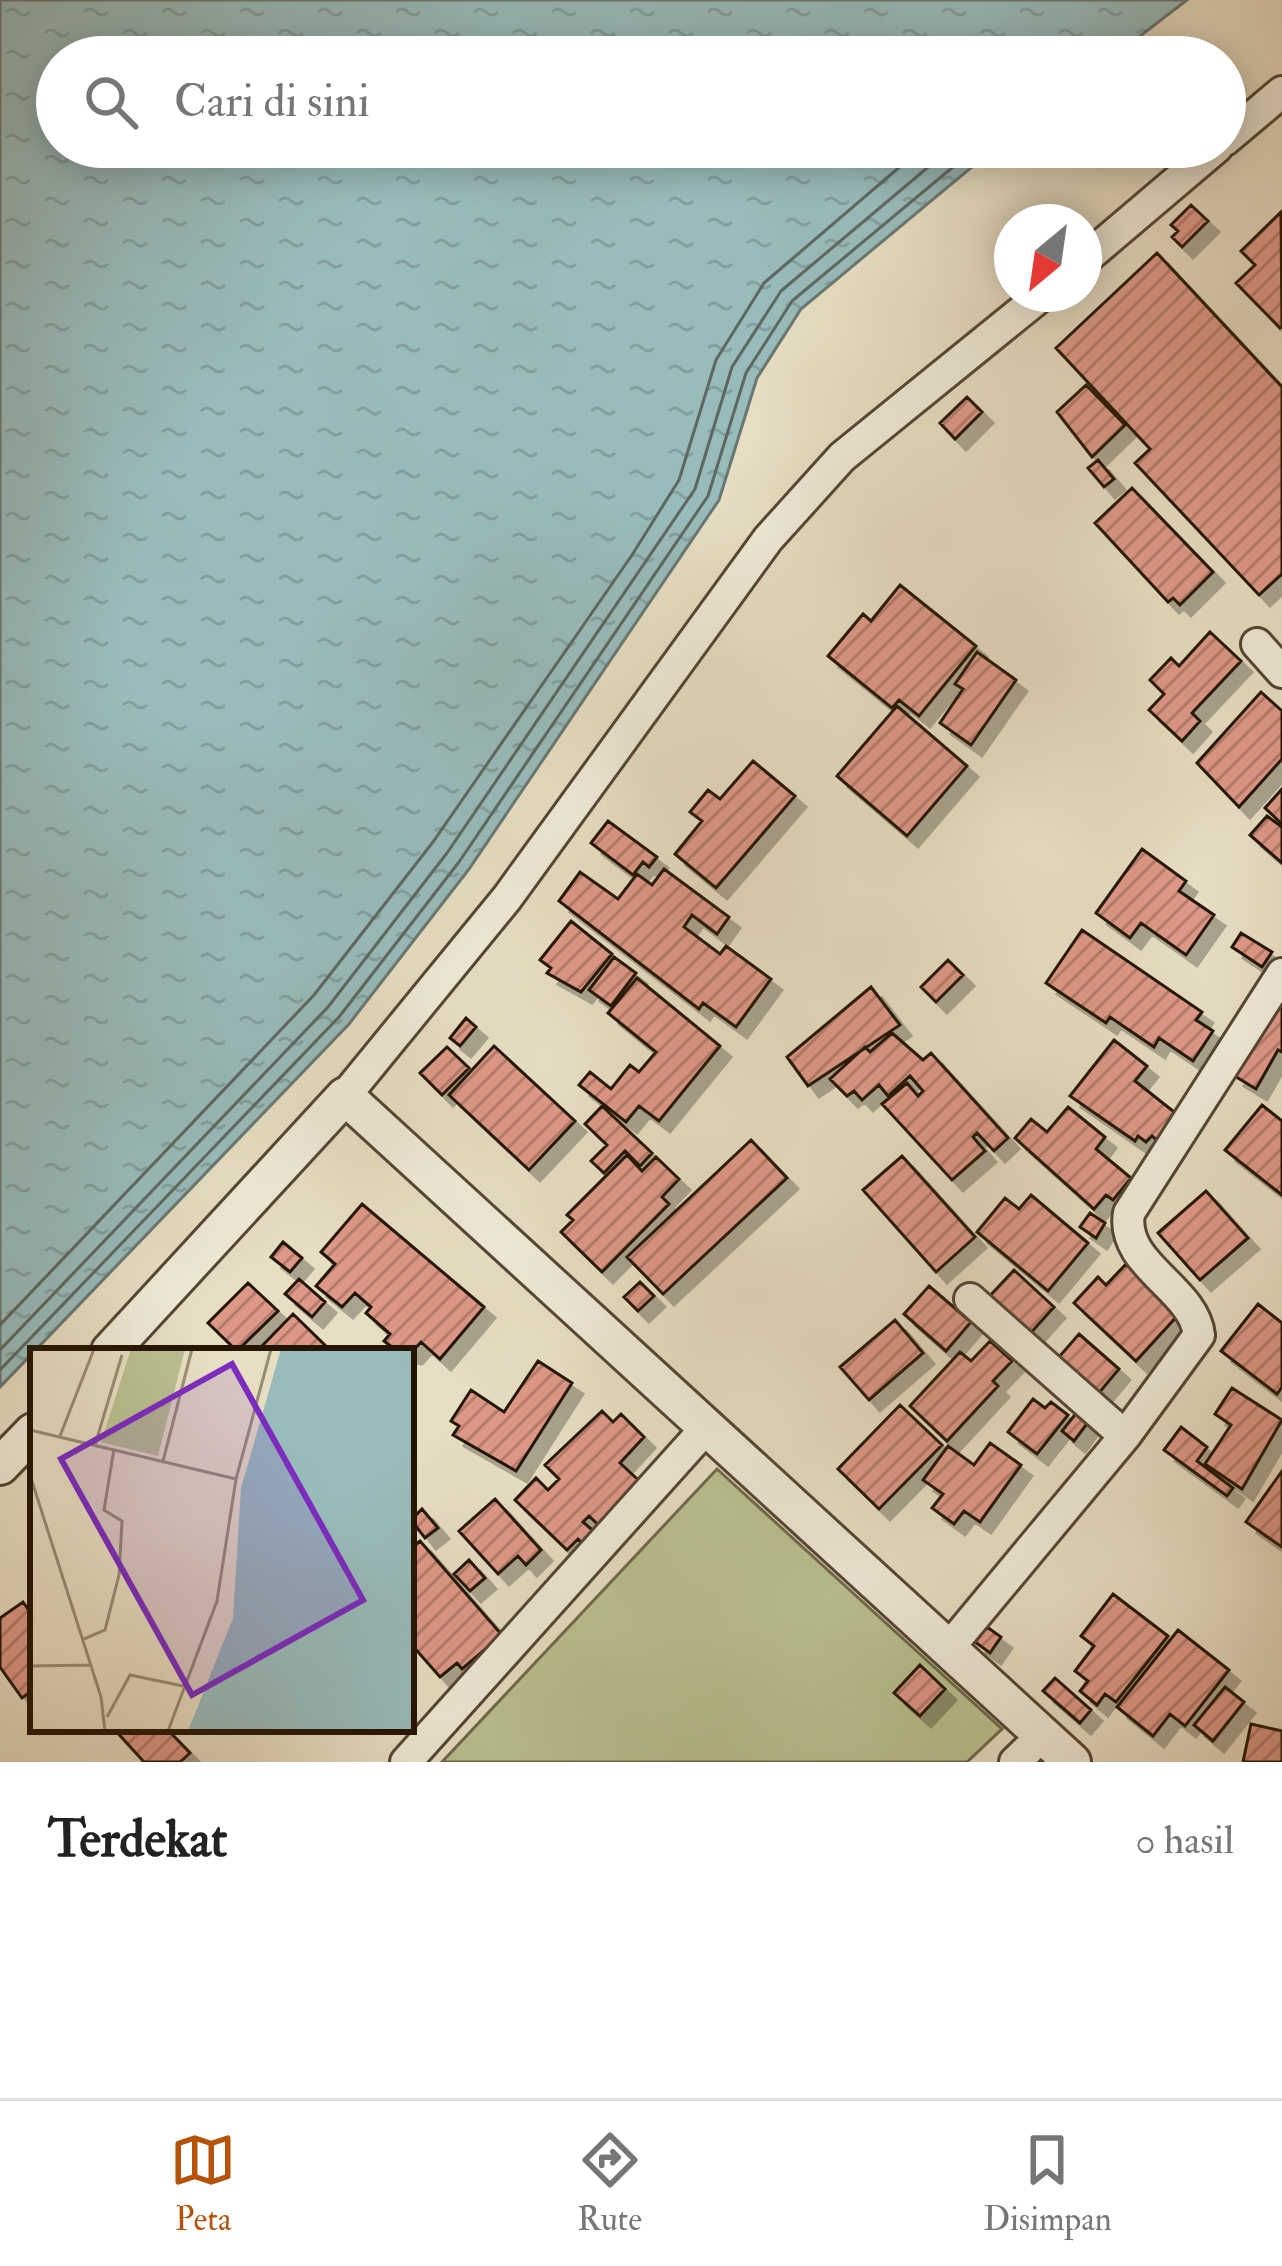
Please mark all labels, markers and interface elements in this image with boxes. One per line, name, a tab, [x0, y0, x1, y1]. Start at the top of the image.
search box	[36, 36, 1246, 168]
icon: search	[78, 69, 144, 135]
text: Cari di sini	[174, 74, 370, 130]
north arrow	[994, 204, 1102, 312]
inset map	[30, 1348, 414, 1732]
text: Terdekat	[48, 1808, 227, 1872]
text: 0 hasil	[1136, 1816, 1234, 1865]
tab: Peta	[170, 2127, 236, 2240]
tab: Rute	[577, 2127, 643, 2240]
tab: Disimpan	[983, 2127, 1112, 2240]

